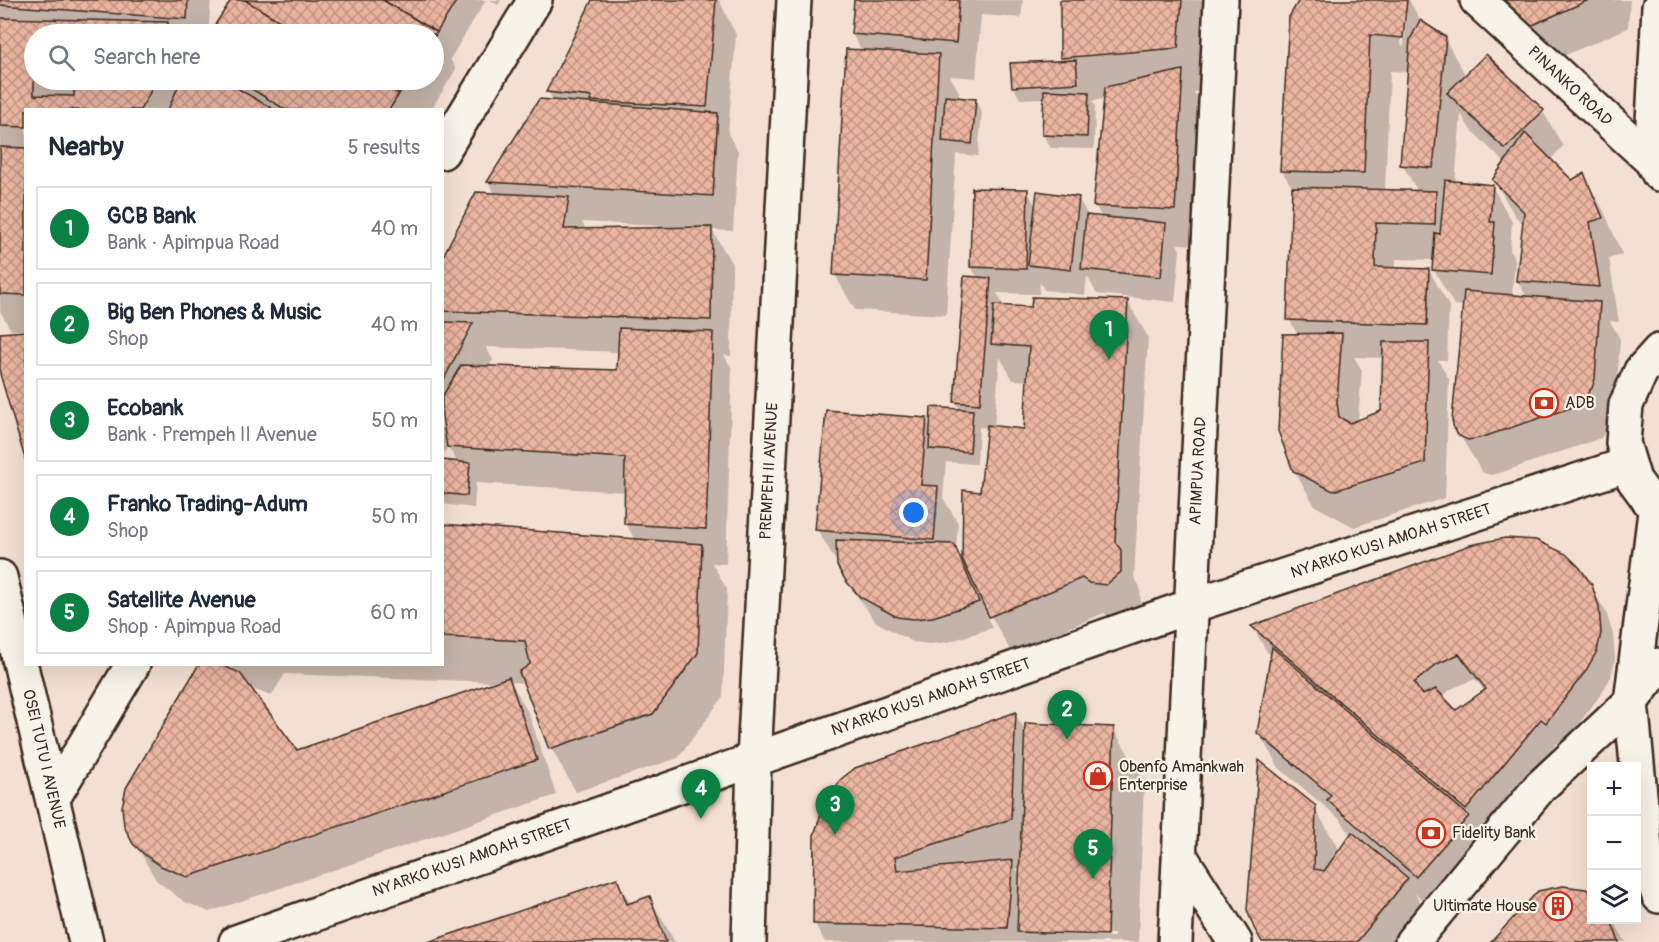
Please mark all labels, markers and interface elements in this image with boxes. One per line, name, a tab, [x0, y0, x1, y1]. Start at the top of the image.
search box	[24, 24, 444, 90]
icon: search	[45, 41, 78, 74]
street label: PINANKO ROAD	[1524, 42, 1616, 130]
text: Search here	[93, 43, 200, 71]
text: Nearby	[48, 131, 124, 163]
text: 5 results	[348, 135, 420, 160]
text: GCB Bank	[107, 202, 196, 230]
text: 1	[66, 216, 73, 241]
text: 40 m	[371, 216, 418, 241]
text: Bank · Apimpua Road	[107, 230, 280, 255]
text: Big Ben Phones & Music	[107, 298, 322, 326]
pin: 1	[1090, 310, 1128, 360]
text: 2	[64, 312, 75, 337]
text: 40 m	[371, 312, 418, 337]
text: Shop	[107, 326, 148, 351]
bank icon: ADB	[1528, 387, 1560, 419]
place label: ADB	[1565, 393, 1594, 413]
text: Ecobank	[107, 394, 183, 422]
street label: PREMPEH II AVENUE	[755, 402, 783, 540]
text: 3	[64, 408, 75, 433]
text: 50 m	[371, 408, 418, 433]
street label: APIMPUA ROAD	[1185, 416, 1211, 526]
text: Bank · Prempeh II Avenue	[107, 422, 317, 447]
text: Franko Trading-Adum	[107, 490, 308, 518]
your location	[899, 498, 928, 527]
street label: NYARKO KUSI AMOAH STREET	[1288, 499, 1494, 583]
text: 4	[64, 504, 75, 529]
text: 50 m	[371, 504, 418, 529]
text: Shop	[107, 518, 148, 543]
text: Satellite Avenue	[107, 586, 256, 614]
text: 5	[64, 600, 75, 625]
text: 60 m	[371, 600, 418, 625]
text: Shop · Apimpua Road	[107, 614, 281, 639]
street label: NYARKO KUSI AMOAH STREET	[829, 653, 1033, 741]
street label: OSEI TUTU I AVENUE	[18, 687, 70, 831]
pin: 2	[1048, 690, 1086, 740]
place label: Obenfo Amankwah Enterprise	[1119, 757, 1244, 795]
shop icon: Obenfo Amankwah Enterprise	[1082, 760, 1114, 792]
map controls	[1587, 762, 1641, 924]
button: +	[1587, 762, 1641, 816]
pin: 4	[682, 770, 720, 819]
pin: 3	[816, 786, 854, 835]
street label: NYARKO KUSI AMOAH STREET	[370, 814, 574, 902]
button: −	[1587, 816, 1641, 870]
bank icon: Fidelity Bank	[1415, 817, 1447, 849]
place label: Fidelity Bank	[1452, 823, 1536, 843]
pin: 5	[1074, 830, 1112, 879]
button: layers	[1587, 870, 1641, 924]
building icon: Ultimate House	[1542, 890, 1574, 922]
place label: Ultimate House	[1433, 896, 1537, 916]

